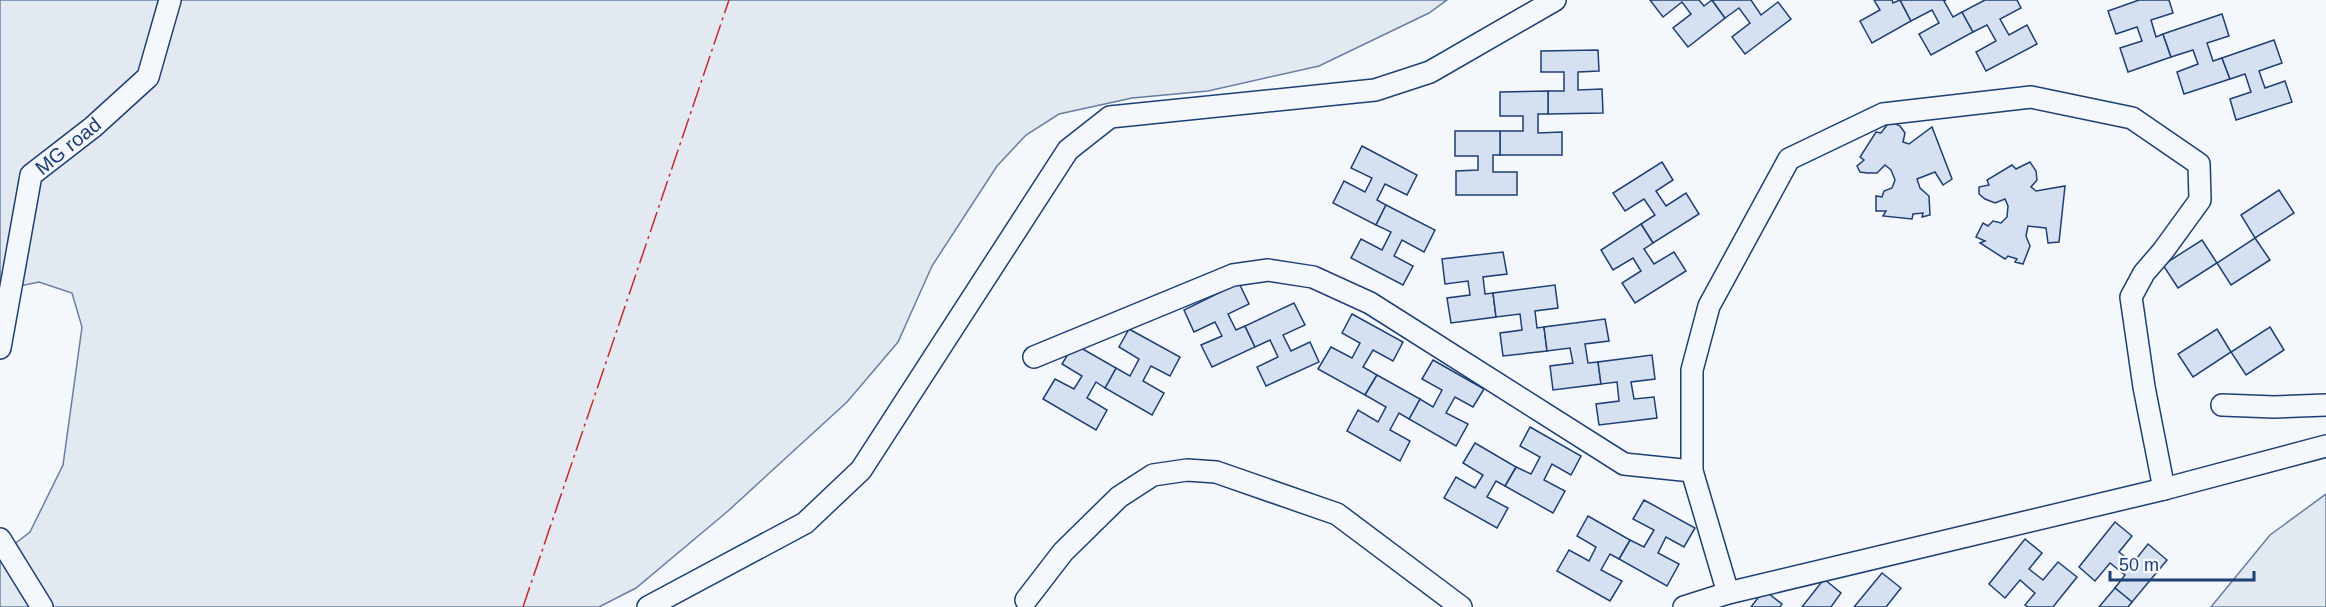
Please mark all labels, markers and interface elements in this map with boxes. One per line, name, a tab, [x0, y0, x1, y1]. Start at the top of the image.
street label: MG road	[31, 113, 105, 179]
scale bar	[2110, 544, 2254, 582]
text: 50 m	[2119, 555, 2159, 575]

